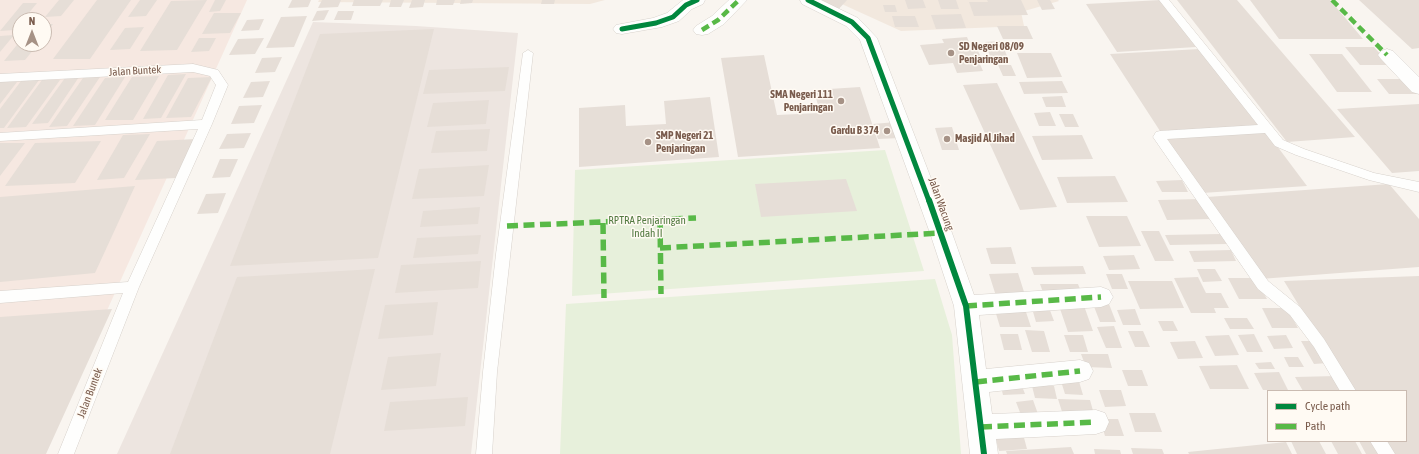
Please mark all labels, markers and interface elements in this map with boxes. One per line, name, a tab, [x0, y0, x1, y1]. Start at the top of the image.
north arrow	[12, 12, 52, 52]
text: N	[29, 15, 35, 27]
place label: SD Negeri 08/09 Penjaringan	[959, 40, 1024, 66]
marker: SD Negeri 08/09 Penjaringan	[946, 48, 956, 58]
street label: Jalan Buntek	[109, 63, 161, 79]
place label: SMA Negeri 111 Penjaringan	[770, 88, 833, 114]
marker: SMA Negeri 111 Penjaringan	[836, 96, 846, 106]
place label: Gardu B 374	[831, 124, 879, 138]
marker: Gardu B 374	[882, 126, 892, 136]
place label: SMP Negeri 21 Penjaringan	[656, 129, 713, 155]
place label: Masjid Al Jihad	[955, 132, 1015, 146]
marker: Masjid Al Jihad	[942, 134, 952, 144]
marker: SMP Negeri 21 Penjaringan	[643, 137, 653, 147]
street label: Jalan Wacung	[925, 176, 957, 232]
park label: RPTRA Penjaringan Indah II	[608, 214, 686, 240]
street label: Jalan Buntek	[74, 366, 106, 420]
legend	[1267, 390, 1407, 442]
text: Cycle path	[1305, 399, 1350, 413]
text: Path	[1305, 419, 1326, 433]

